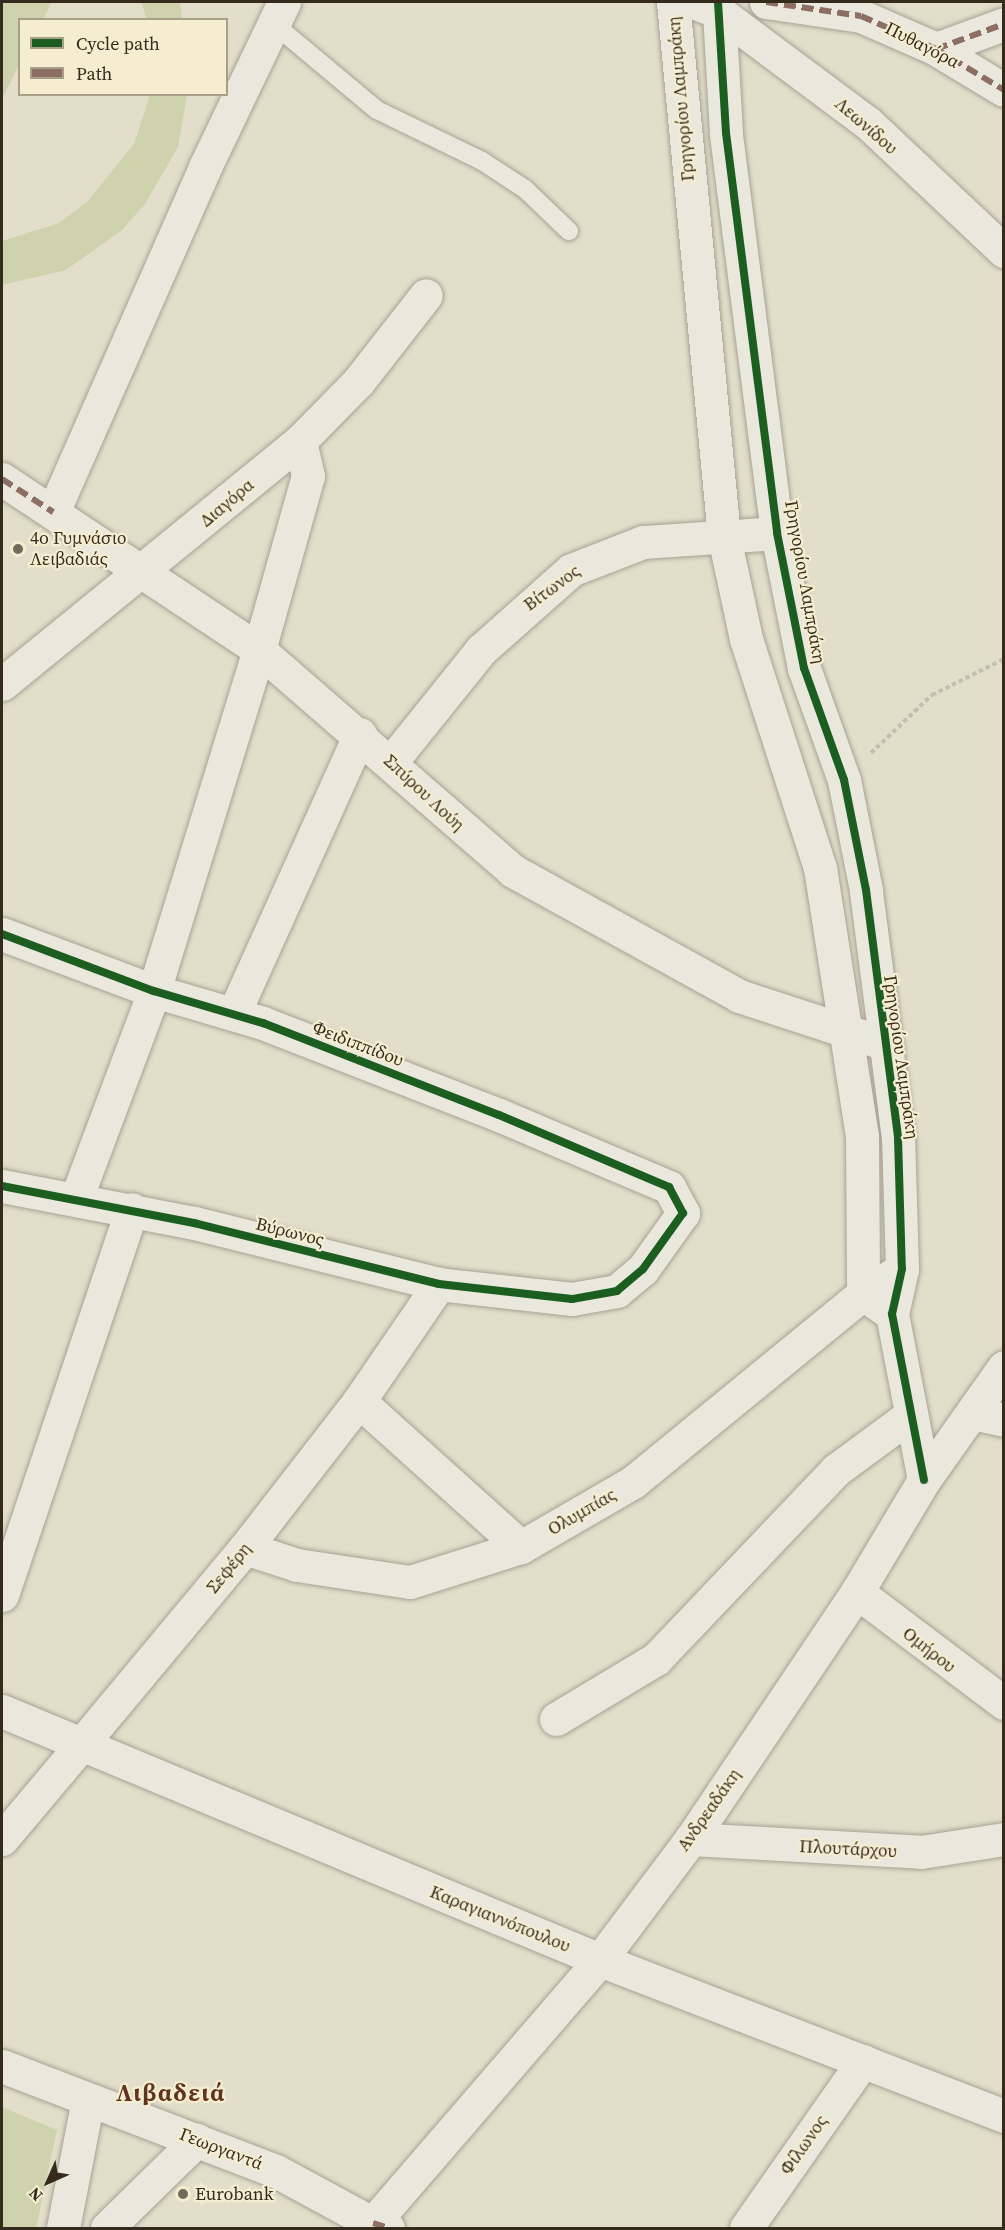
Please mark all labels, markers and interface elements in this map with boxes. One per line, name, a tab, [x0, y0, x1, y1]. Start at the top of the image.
street label: Γρηγορίου Λαμπράκη	[663, 16, 699, 182]
street label: Πυθαγόρα	[881, 17, 963, 73]
legend	[18, 18, 228, 96]
text: Cycle path	[76, 31, 160, 56]
text: Path	[76, 61, 112, 86]
street label: Λεωνίδου	[830, 93, 902, 159]
street label: Διαγόρα	[196, 474, 258, 532]
street label: Γρηγορίου Λαμπράκη	[780, 499, 830, 665]
place label: 4o Γυμνάσιο Λειβαδιάς	[30, 528, 126, 570]
marker: 4o Γυμνάσιο Λειβαδιάς	[11, 542, 25, 556]
street label: Βίτωνος	[520, 560, 584, 616]
street label: Σπύρου Λούη	[379, 750, 469, 836]
street label: Γρηγορίου Λαμπράκη	[879, 974, 923, 1140]
street label: Φειδιππίδου	[309, 1017, 407, 1071]
street label: Βύρωνος	[254, 1213, 326, 1251]
street label: Ολυμπίας	[544, 1484, 620, 1540]
street label: Σεφέρη	[202, 1538, 256, 1598]
street label: Ομήρου	[898, 1623, 960, 1677]
street label: Ανδρεαδάκη	[673, 1765, 745, 1855]
street label: Πλουτάρχου	[799, 1836, 897, 1862]
street label: Καραγιαννόπουλου	[427, 1881, 573, 1957]
district label: Λιβαδειά	[116, 2079, 226, 2107]
street label: Φίλωνος	[776, 2111, 832, 2179]
street label: Γεωργαντά	[176, 2123, 266, 2175]
north arrow	[18, 2152, 78, 2212]
text: N	[23, 2183, 47, 2207]
place label: Eurobank	[195, 2183, 274, 2205]
marker: Eurobank	[176, 2187, 190, 2201]

